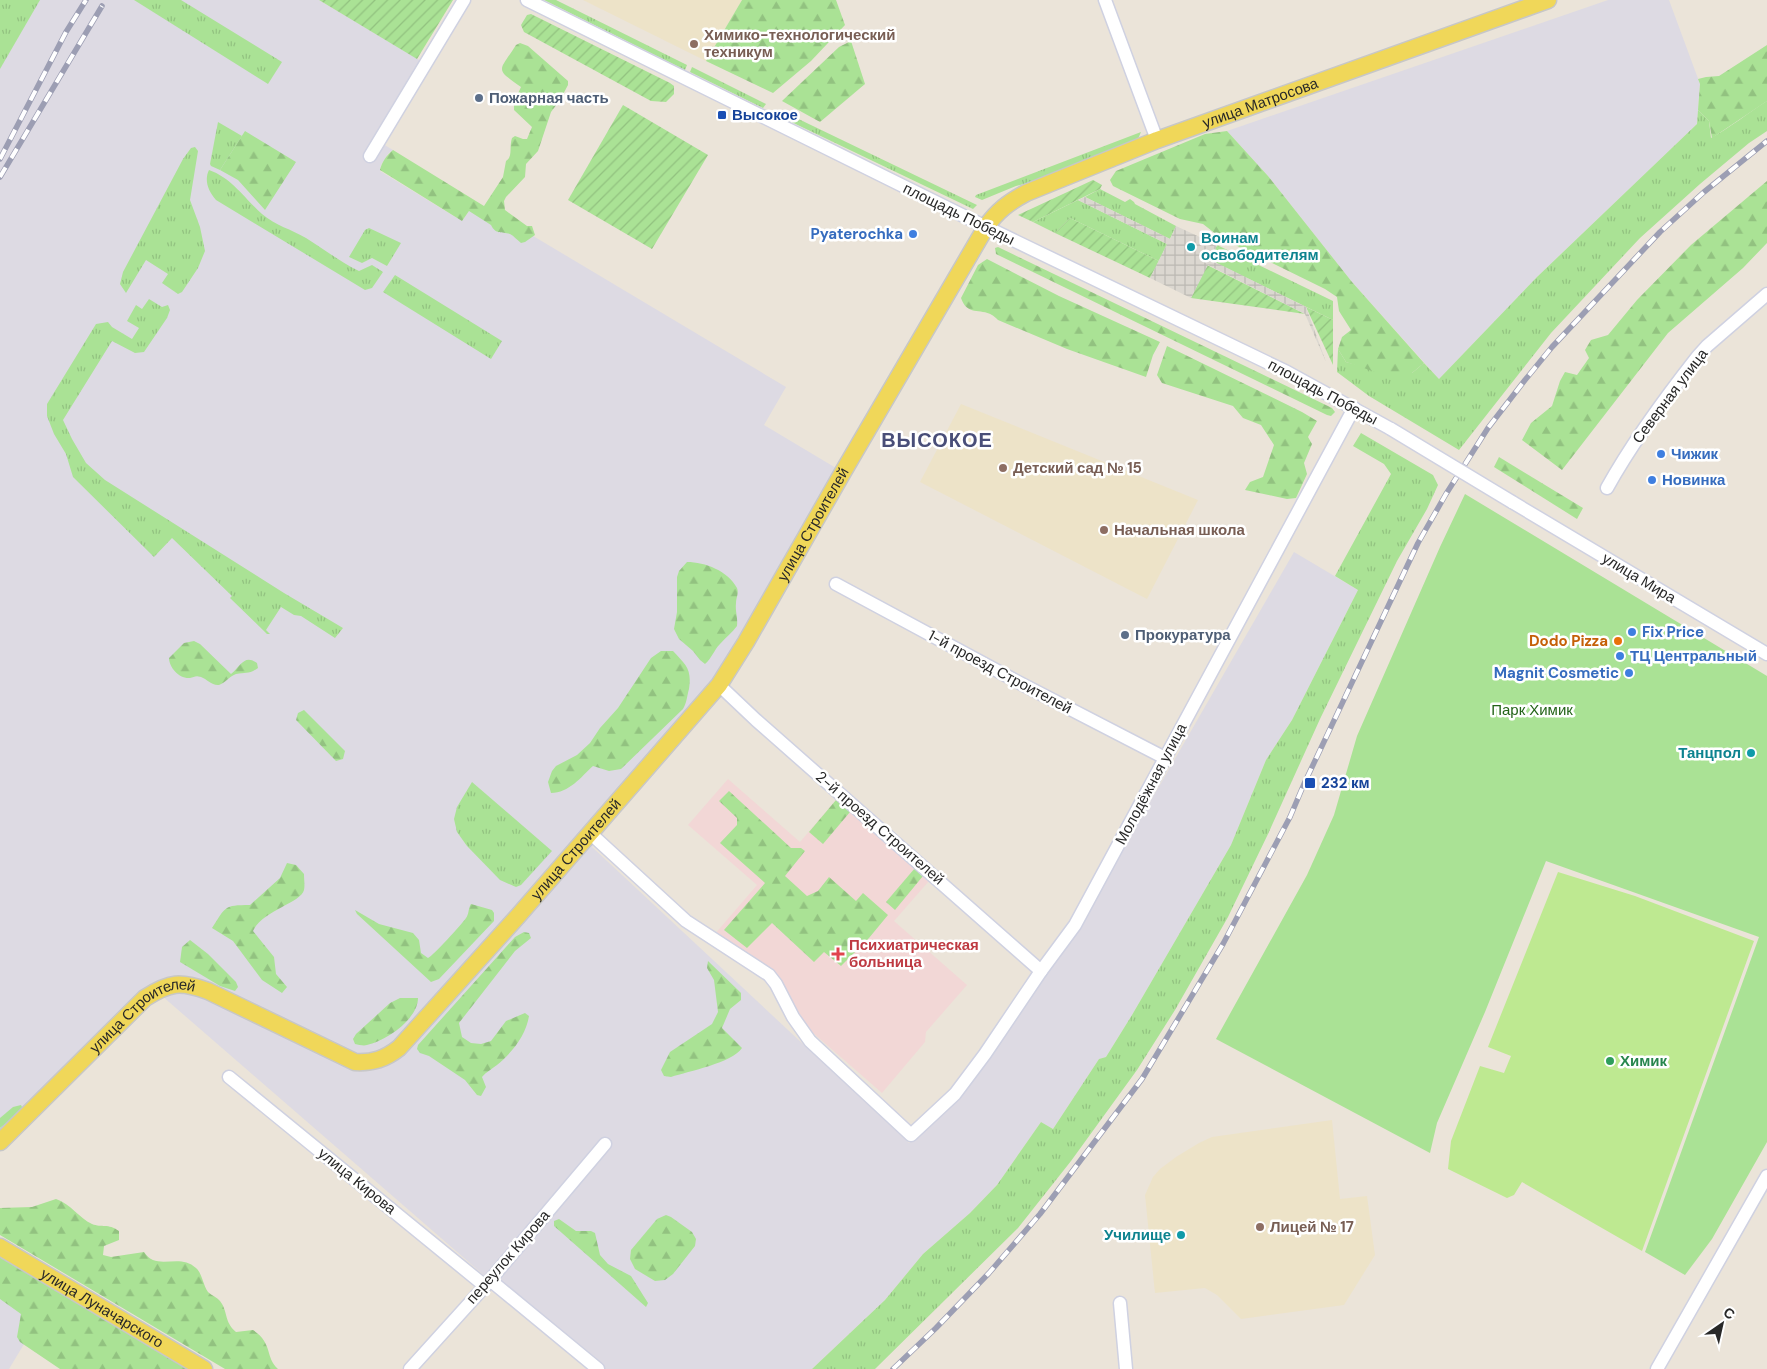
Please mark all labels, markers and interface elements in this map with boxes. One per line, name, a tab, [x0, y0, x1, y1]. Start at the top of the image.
place label: Химико-технологический техникум	[704, 25, 895, 62]
marker: Химико-технологический техникум	[688, 38, 700, 50]
street label: улица Матросова	[1200, 73, 1322, 133]
place label: Пожарная часть	[489, 88, 609, 108]
marker: Пожарная часть	[473, 92, 485, 104]
place label: Высокое	[732, 105, 798, 125]
marker: Высокое	[716, 109, 728, 121]
street label: площадь Победы	[900, 178, 1018, 250]
place label: Pyaterochka	[811, 224, 903, 244]
marker: Pyaterochka	[907, 228, 919, 240]
place label: Воинам освободителям	[1201, 228, 1319, 265]
marker: Воинам освободителям	[1185, 241, 1197, 253]
street label: Северная улица	[1628, 344, 1713, 447]
street label: площадь Победы	[1265, 355, 1381, 429]
district label: ВЫСОКОЕ	[881, 427, 993, 453]
place label: Чижик	[1671, 444, 1719, 464]
marker: Чижик	[1655, 448, 1667, 460]
place label: Детский сад № 15	[1013, 458, 1142, 478]
marker: Детский сад № 15	[997, 462, 1009, 474]
street label: улица Строителей	[773, 464, 854, 585]
place label: Новинка	[1662, 470, 1726, 490]
marker: Новинка	[1646, 474, 1658, 486]
place label: Начальная школа	[1114, 520, 1245, 540]
marker: Начальная школа	[1098, 524, 1110, 536]
street label: улица Мира	[1598, 548, 1680, 608]
place label: Fix Price	[1642, 622, 1704, 642]
place label: Прокуратура	[1135, 625, 1231, 645]
street label: 1-й проезд Строителей	[925, 626, 1075, 718]
marker: Fix Price	[1626, 626, 1638, 638]
marker: Прокуратура	[1119, 629, 1131, 641]
place label: Dodo Pizza	[1529, 631, 1608, 651]
marker: Dodo Pizza	[1612, 635, 1624, 647]
place label: ТЦ Центральный	[1630, 646, 1757, 666]
marker: ТЦ Центральный	[1614, 650, 1626, 662]
place label: Magnit Cosmetic	[1494, 663, 1619, 683]
marker: Magnit Cosmetic	[1623, 667, 1635, 679]
park label: Парк Химик	[1491, 700, 1573, 720]
street label: Молодёжная улица	[1111, 719, 1192, 848]
place label: Танцпол	[1678, 743, 1741, 763]
marker: Танцпол	[1745, 747, 1757, 759]
street label: 2-й проезд Строителей	[812, 767, 948, 889]
place label: 232 км	[1321, 773, 1369, 793]
marker: 232 км	[1303, 776, 1317, 790]
street label: улица Строителей	[526, 794, 626, 904]
place label: Психиатрическая больница	[849, 935, 979, 972]
marker: Психиатрическая больница	[831, 947, 845, 961]
street label: улица Строителей	[85, 974, 198, 1058]
place label: Химик	[1620, 1051, 1668, 1071]
marker: Химик	[1604, 1055, 1616, 1067]
street label: улица Кирова	[314, 1143, 401, 1219]
street label: переулок Кирова	[462, 1205, 555, 1308]
place label: Лицей № 17	[1270, 1217, 1354, 1237]
marker: Лицей № 17	[1254, 1221, 1266, 1233]
place label: Училище	[1104, 1225, 1171, 1245]
marker: Училище	[1175, 1229, 1187, 1241]
street label: улица Луначарского	[37, 1264, 167, 1353]
north arrow	[1697, 1299, 1747, 1349]
text: С	[1720, 1303, 1738, 1324]

